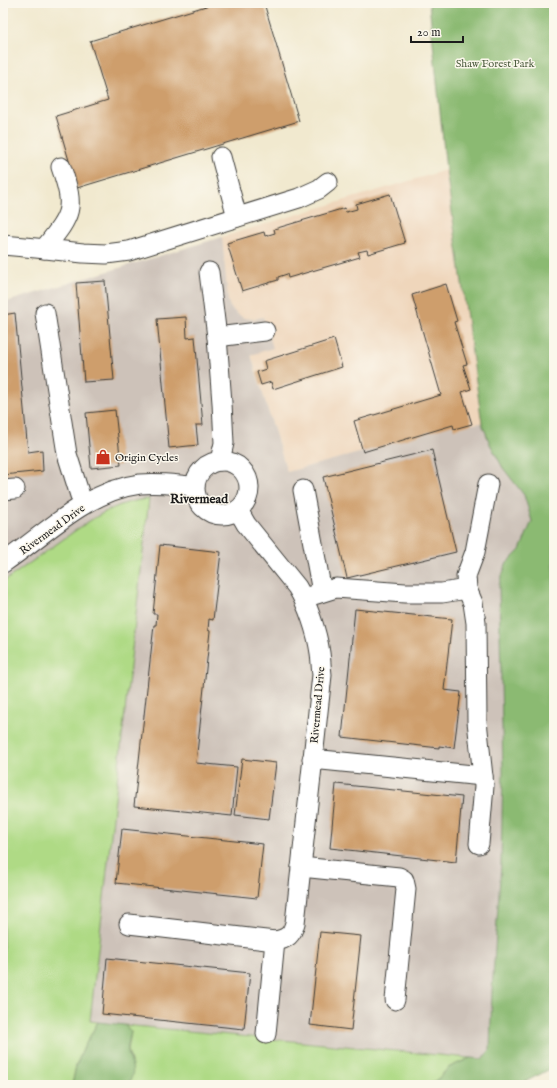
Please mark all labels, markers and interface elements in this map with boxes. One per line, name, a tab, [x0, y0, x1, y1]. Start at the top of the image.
scale bar	[411, 18, 463, 44]
text: 20 m	[417, 25, 440, 40]
park label: Shaw Forest Park	[456, 57, 534, 71]
shop icon: Origin Cycles	[94, 448, 112, 466]
place label: Origin Cycles	[115, 451, 178, 465]
district label: Rivermead	[170, 491, 229, 508]
street label: Rivermead Drive	[17, 501, 88, 558]
street label: Rivermead Drive	[308, 666, 328, 744]

